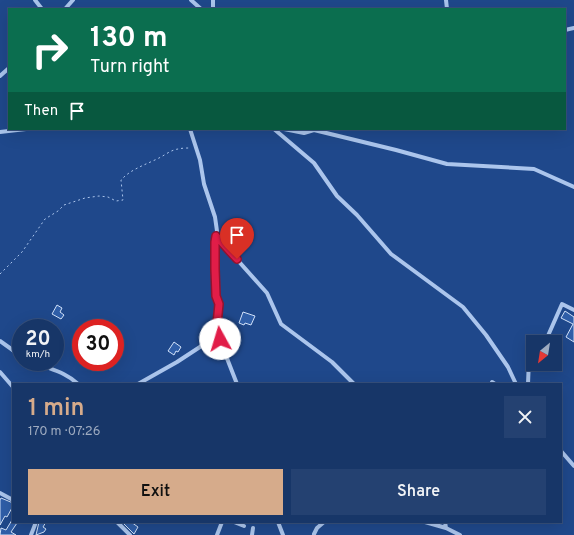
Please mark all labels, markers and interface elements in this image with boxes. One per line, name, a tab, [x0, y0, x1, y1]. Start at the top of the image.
text: 130 m	[90, 21, 168, 57]
icon: right	[24, 24, 76, 76]
text: Turn right	[90, 56, 170, 79]
icon: arrive	[66, 100, 88, 122]
text: Then	[24, 102, 58, 121]
pin	[220, 218, 254, 259]
icon: arrive	[226, 224, 248, 246]
position arrow	[199, 318, 241, 360]
speed limit sign: 30	[72, 319, 124, 371]
text: 20	[25, 327, 51, 353]
north arrow	[526, 335, 562, 371]
map controls	[526, 335, 562, 371]
text: km/h	[26, 348, 50, 361]
text: 1 min	[28, 394, 85, 424]
button: close	[504, 396, 546, 438]
text: 170 m · 07:26	[28, 424, 101, 440]
button: Exit	[28, 469, 283, 515]
button: Share	[291, 469, 546, 515]

